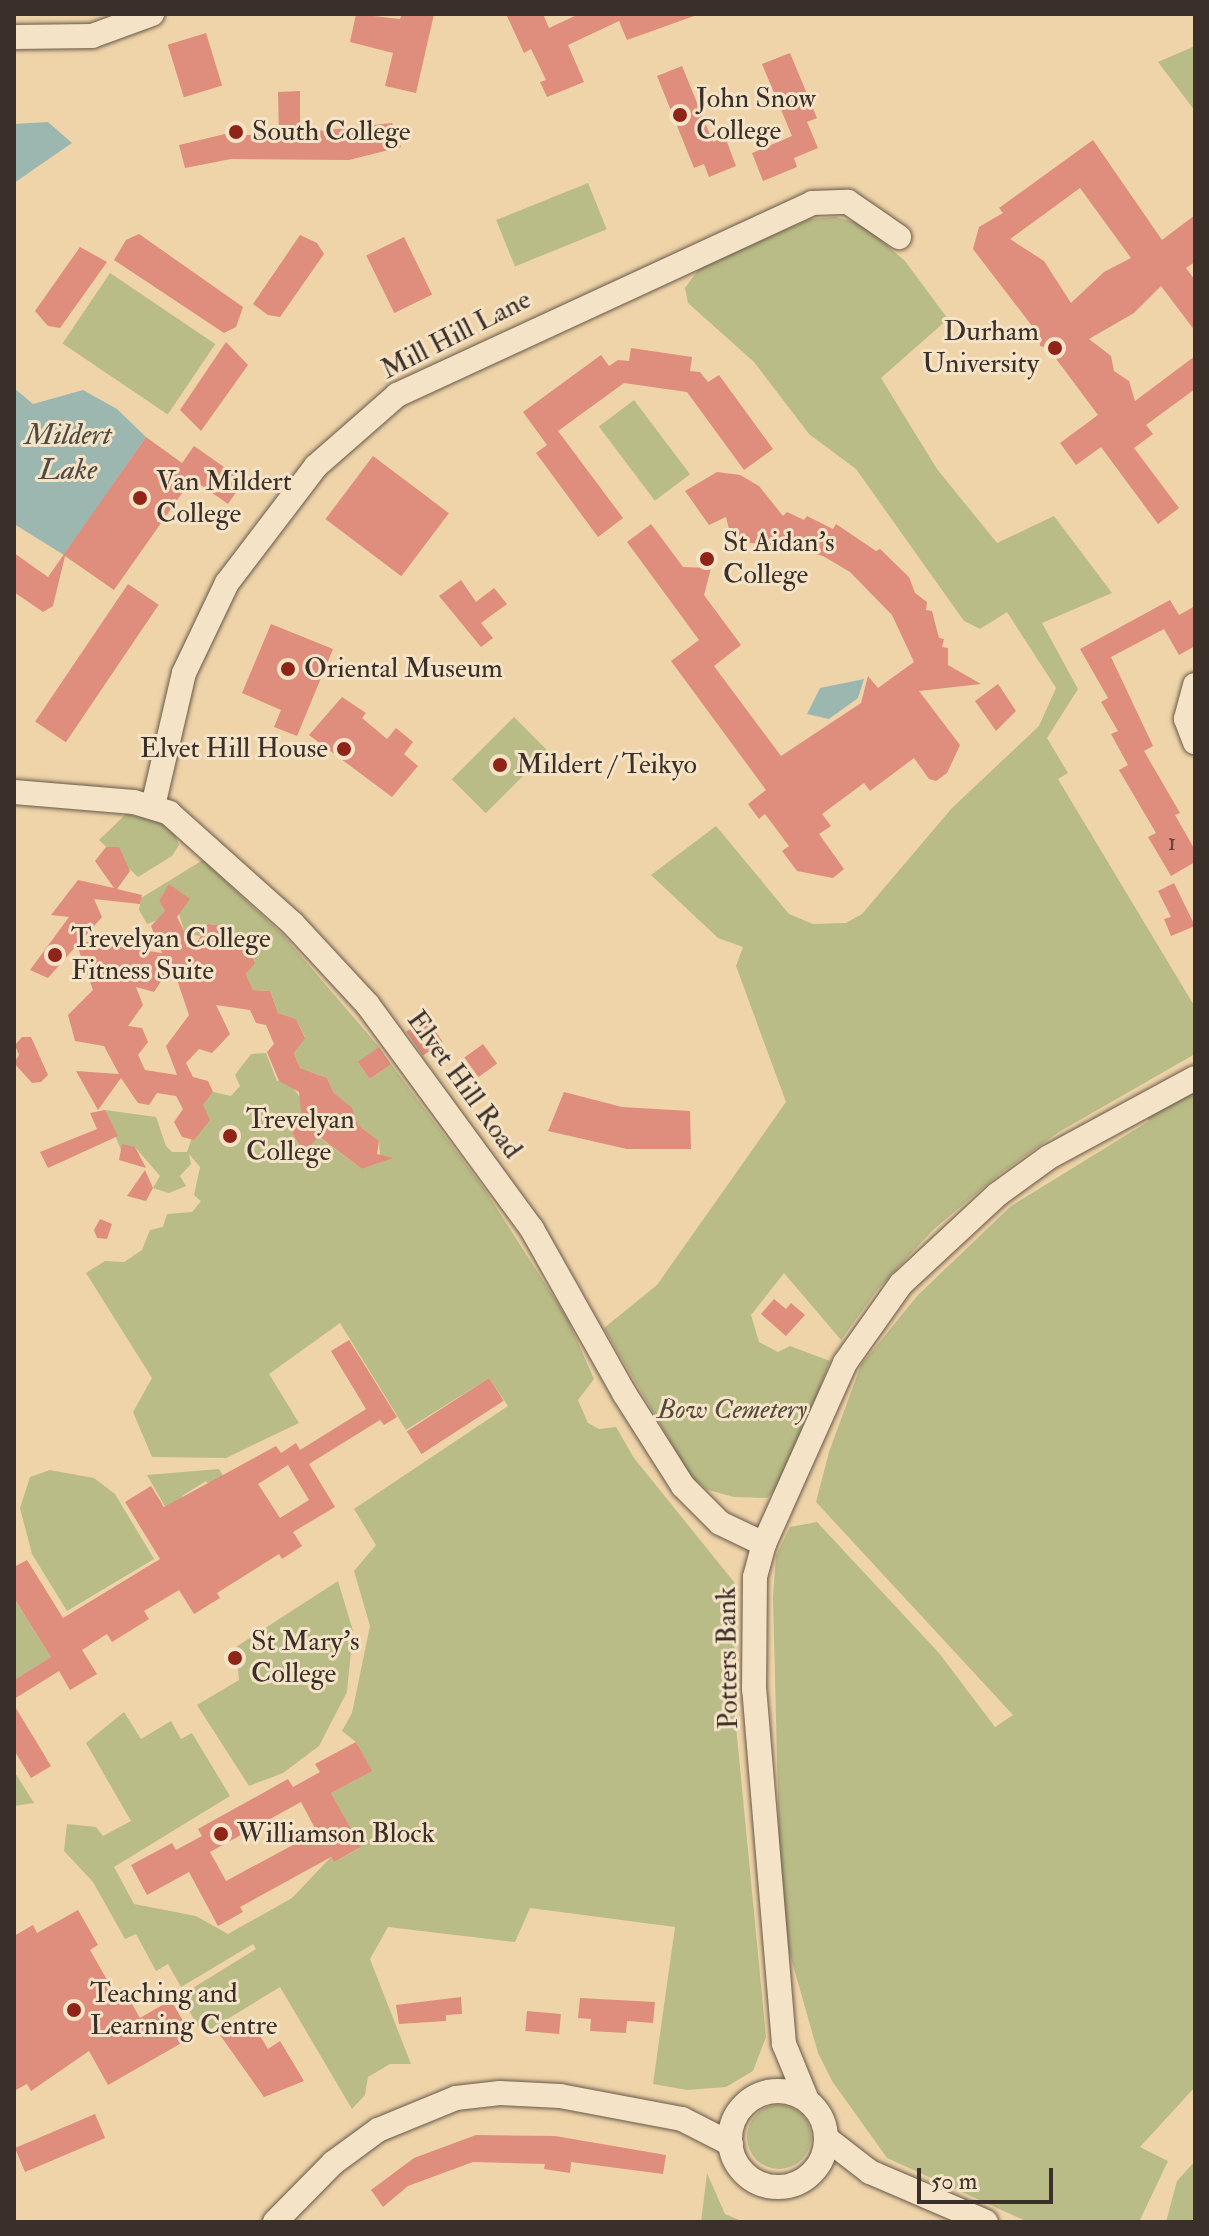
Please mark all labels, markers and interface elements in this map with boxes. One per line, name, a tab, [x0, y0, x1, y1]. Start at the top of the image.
place label: John Snow College	[696, 82, 816, 148]
marker: John Snow College	[671, 106, 689, 124]
place label: South College	[252, 115, 410, 149]
marker: South College	[227, 123, 245, 141]
street label: Mill Hill Lane	[376, 283, 536, 387]
place label: Durham University	[922, 315, 1039, 381]
marker: Durham University	[1046, 339, 1064, 357]
water label: Mildert Lake	[25, 417, 111, 488]
place label: Van Mildert College	[156, 465, 292, 531]
marker: Van Mildert College	[131, 489, 149, 507]
place label: St Aidan's College	[723, 526, 835, 592]
marker: St Aidan's College	[698, 550, 716, 568]
place label: Oriental Museum	[304, 652, 503, 686]
marker: Oriental Museum	[279, 660, 297, 678]
place label: Elvet Hill House	[140, 732, 328, 766]
marker: Elvet Hill House	[335, 740, 353, 758]
place label: Mildert / Teikyo	[516, 748, 697, 782]
marker: Mildert / Teikyo	[491, 756, 509, 774]
house number: 1	[1168, 829, 1176, 857]
place label: Trevelyan College Fitness Suite	[71, 922, 271, 988]
marker: Trevelyan College Fitness Suite	[46, 946, 64, 964]
street label: Elvet Hill Road	[399, 1004, 529, 1166]
place label: Trevelyan College	[246, 1103, 355, 1169]
marker: Trevelyan College	[221, 1127, 239, 1145]
park label: Bow Cemetery	[657, 1393, 807, 1427]
street label: Potters Bank	[710, 1586, 746, 1730]
place label: St Mary's College	[251, 1625, 360, 1691]
marker: St Mary's College	[226, 1649, 244, 1667]
place label: Williamson Block	[237, 1817, 435, 1851]
marker: Williamson Block	[212, 1825, 230, 1843]
place label: Teaching and Learning Centre	[90, 1977, 278, 2043]
marker: Teaching and Learning Centre	[65, 2001, 83, 2019]
scale bar	[921, 2152, 1057, 2202]
text: 50 m	[931, 2166, 977, 2197]

